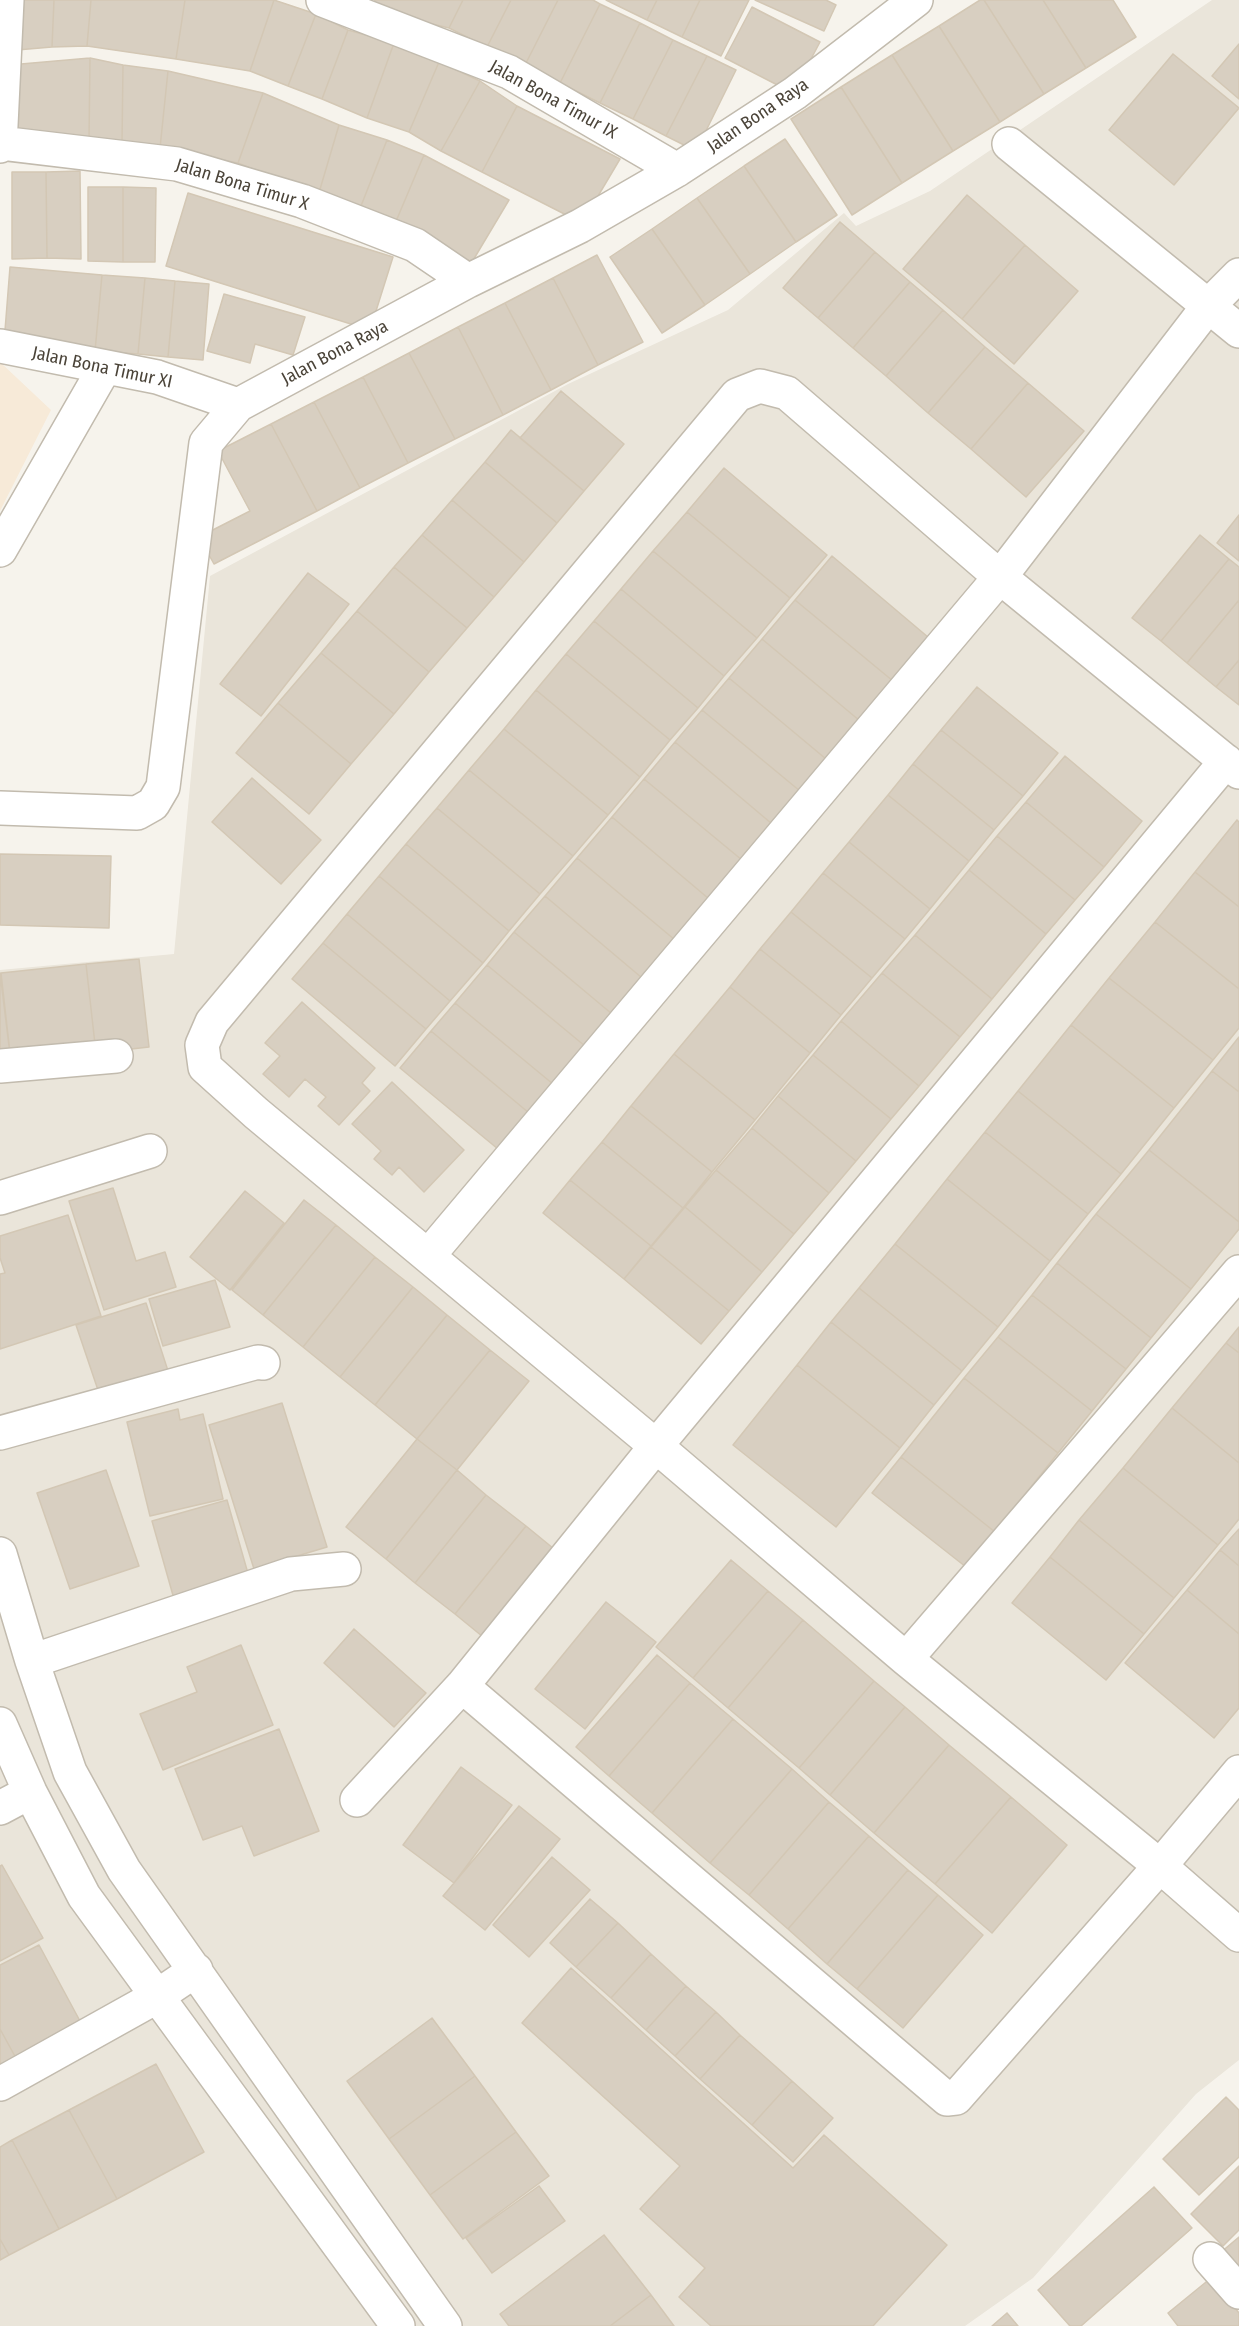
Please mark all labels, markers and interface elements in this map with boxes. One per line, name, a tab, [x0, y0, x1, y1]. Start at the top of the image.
street label: Jalan Bona Timur IX	[485, 56, 621, 144]
street label: Jalan Bona Raya	[703, 74, 813, 158]
street label: Jalan Bona Timur X	[173, 154, 311, 216]
street label: Jalan Bona Raya	[278, 316, 392, 390]
street label: Jalan Bona Timur XI	[30, 343, 174, 393]

